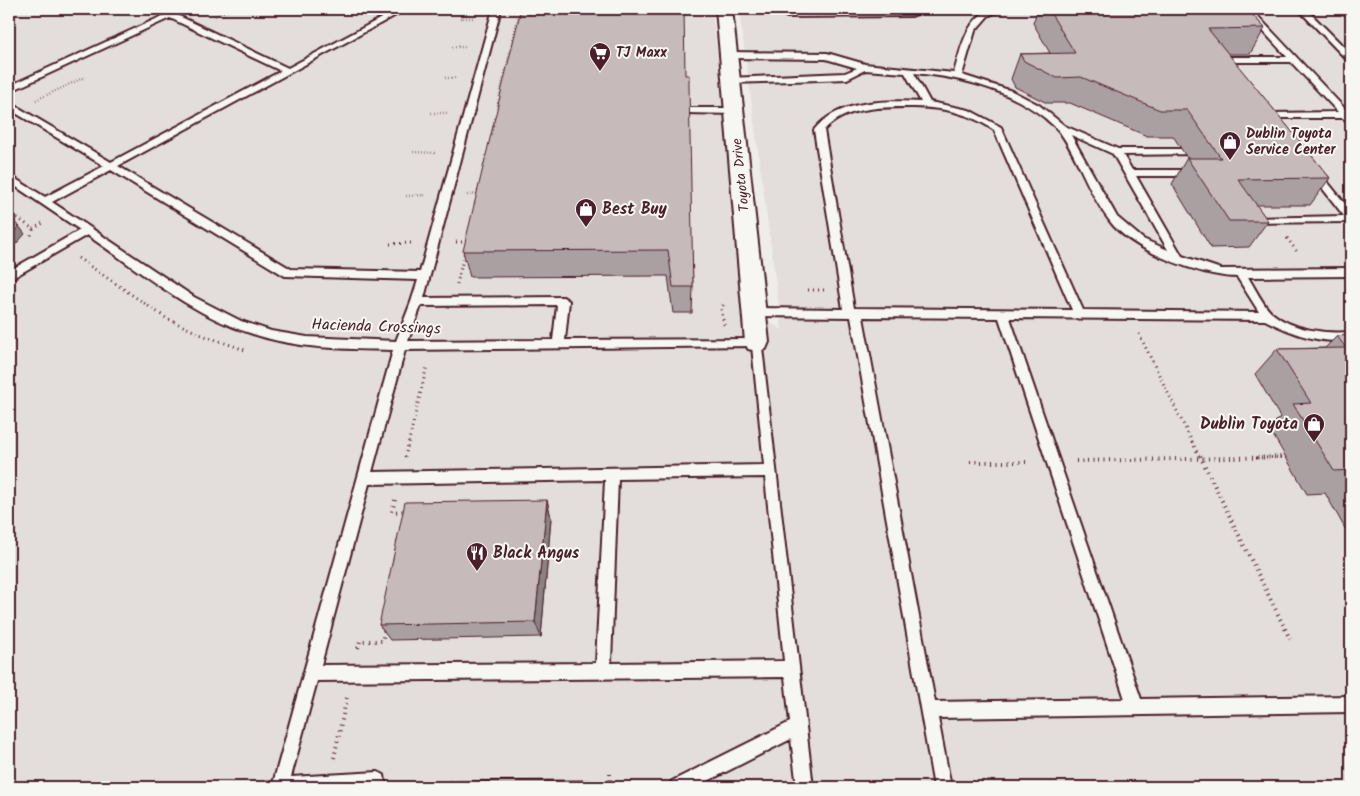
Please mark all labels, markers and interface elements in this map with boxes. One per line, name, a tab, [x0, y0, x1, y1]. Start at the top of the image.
supermarket icon: TJ Maxx	[588, 41, 612, 72]
place label: TJ Maxx	[616, 42, 667, 64]
place label: Dublin Toyota Service Center	[1246, 123, 1337, 161]
shop icon: Dublin Toyota Service Center	[1218, 130, 1242, 161]
street label: Toyota Drive	[726, 137, 756, 213]
shop icon: Best Buy	[574, 197, 598, 228]
place label: Best Buy	[602, 197, 667, 222]
street label: Hacienda Crossings	[311, 312, 441, 342]
place label: Dublin Toyota	[1200, 412, 1298, 437]
shop icon: Dublin Toyota	[1302, 412, 1326, 443]
restaurant icon: Black Angus	[465, 541, 489, 572]
place label: Black Angus	[493, 541, 580, 566]

